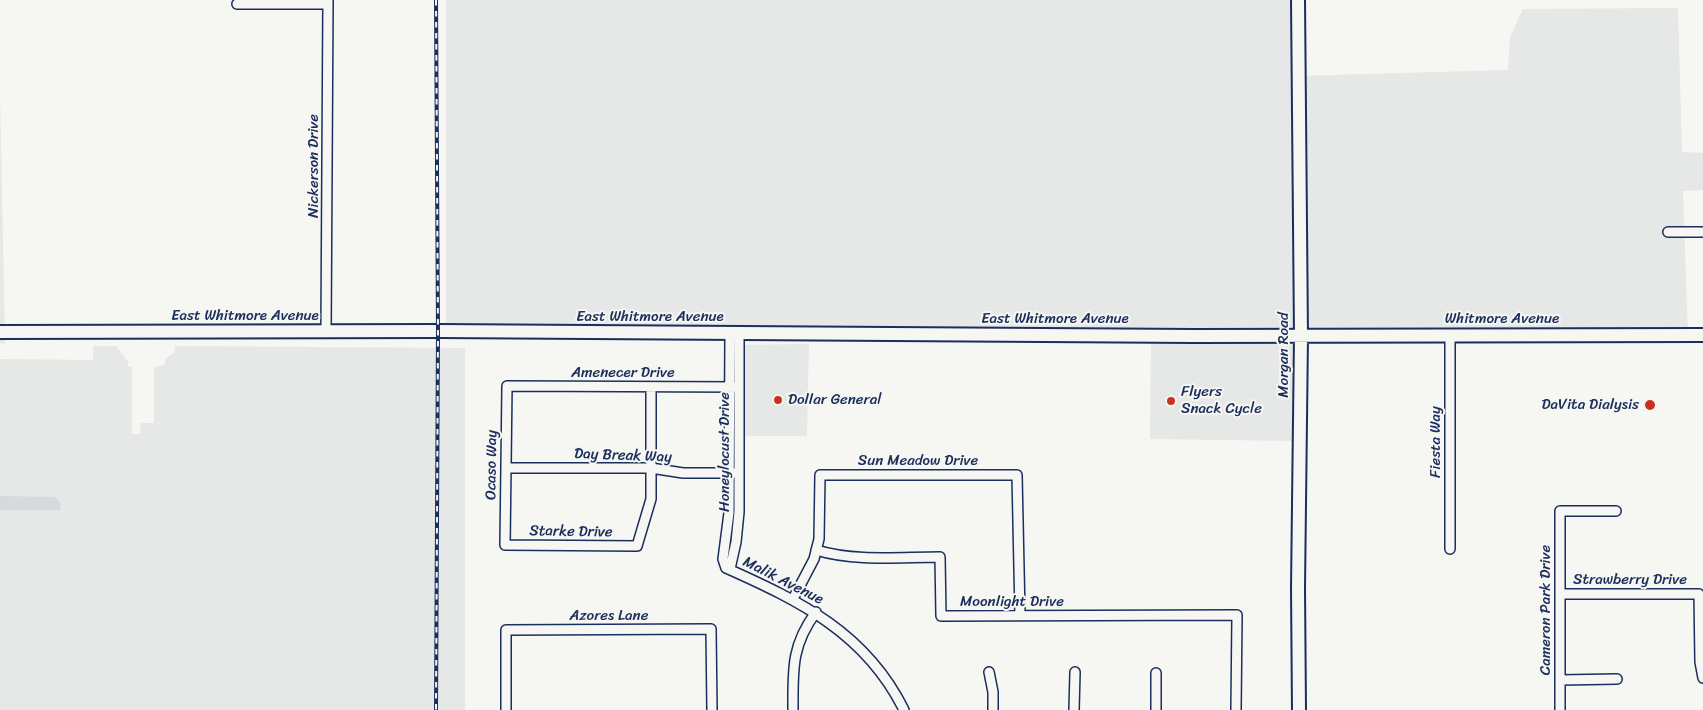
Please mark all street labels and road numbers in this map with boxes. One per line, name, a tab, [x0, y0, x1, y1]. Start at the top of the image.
street label: Nickerson Drive	[305, 114, 323, 218]
street label: East Whitmore Avenue	[171, 307, 319, 325]
street label: East Whitmore Avenue	[576, 308, 724, 326]
street label: East Whitmore Avenue	[981, 310, 1129, 328]
street label: Whitmore Avenue	[1445, 310, 1559, 328]
street label: Morgan Road	[1275, 312, 1293, 398]
street label: Amenecer Drive	[571, 364, 675, 382]
street label: Honeylocust Drive	[716, 392, 734, 512]
street label: Fiesta Way	[1427, 406, 1445, 478]
street label: Ocaso Way	[482, 430, 502, 500]
street label: Day Break Way	[574, 445, 672, 467]
street label: Sun Meadow Drive	[858, 452, 978, 470]
street label: Starke Drive	[529, 522, 613, 542]
street label: Cameron Park Drive	[1537, 545, 1555, 675]
street label: Malik Avenue	[740, 553, 826, 609]
street label: Strawberry Drive	[1573, 571, 1687, 589]
street label: Moonlight Drive	[960, 593, 1064, 611]
street label: Azores Lane	[570, 607, 648, 625]

